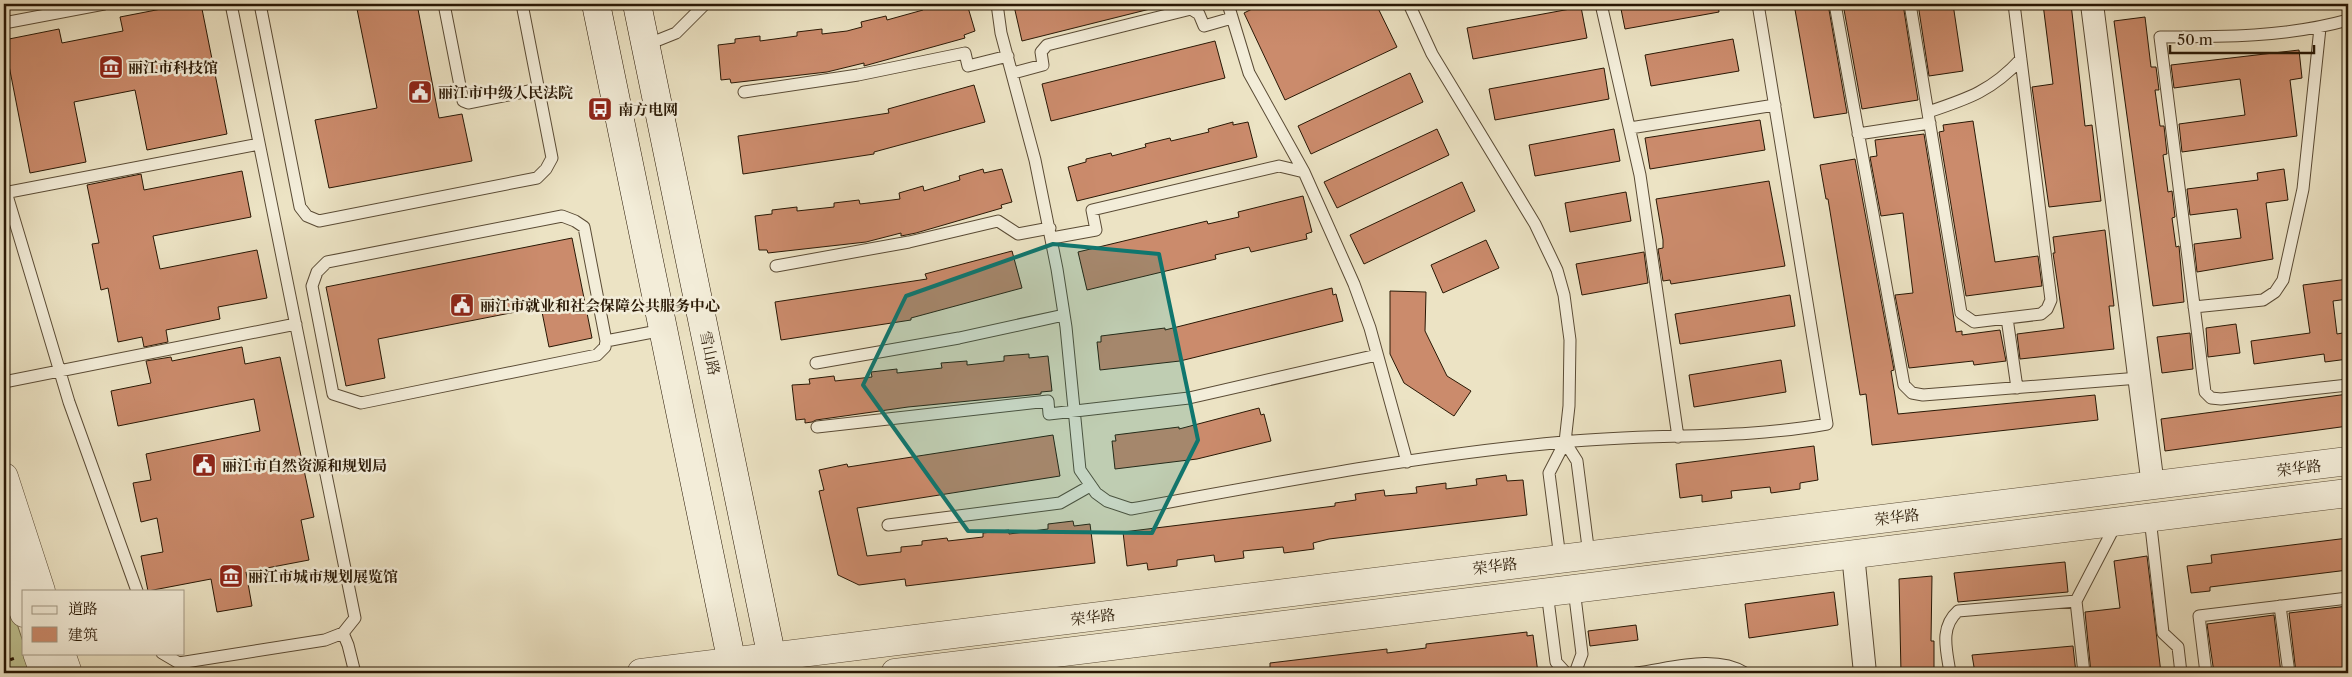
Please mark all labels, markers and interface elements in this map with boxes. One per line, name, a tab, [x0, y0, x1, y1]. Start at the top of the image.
scale bar	[2170, 22, 2313, 54]
text: 50 m	[2177, 30, 2213, 49]
museum icon: 丽江市科技馆	[98, 54, 124, 80]
place label: 丽江市科技馆	[128, 58, 218, 77]
public building icon: 丽江市中级人民法院	[407, 79, 433, 105]
place label: 丽江市中级人民法院	[438, 83, 573, 102]
bus stop icon: 南方电网	[587, 96, 613, 122]
place label: 南方电网	[618, 100, 678, 119]
public building icon: 丽江市就业和社会保障公共服务中心	[449, 292, 475, 318]
place label: 丽江市就业和社会保障公共服务中心	[480, 296, 720, 315]
street label: 雪山路	[696, 329, 724, 377]
public building icon: 丽江市自然资源和规划局	[191, 452, 217, 478]
place label: 丽江市自然资源和规划局	[222, 456, 387, 475]
street label: 荣华路	[2276, 456, 2322, 480]
street label: 荣华路	[1874, 505, 1920, 529]
street label: 荣华路	[1472, 554, 1518, 578]
museum icon: 丽江市城市规划展览馆	[218, 563, 244, 589]
place label: 丽江市城市规划展览馆	[248, 567, 398, 586]
legend	[22, 590, 185, 654]
text: 道路	[68, 599, 98, 618]
street label: 荣华路	[1070, 605, 1116, 629]
text: 建筑	[68, 625, 98, 644]

